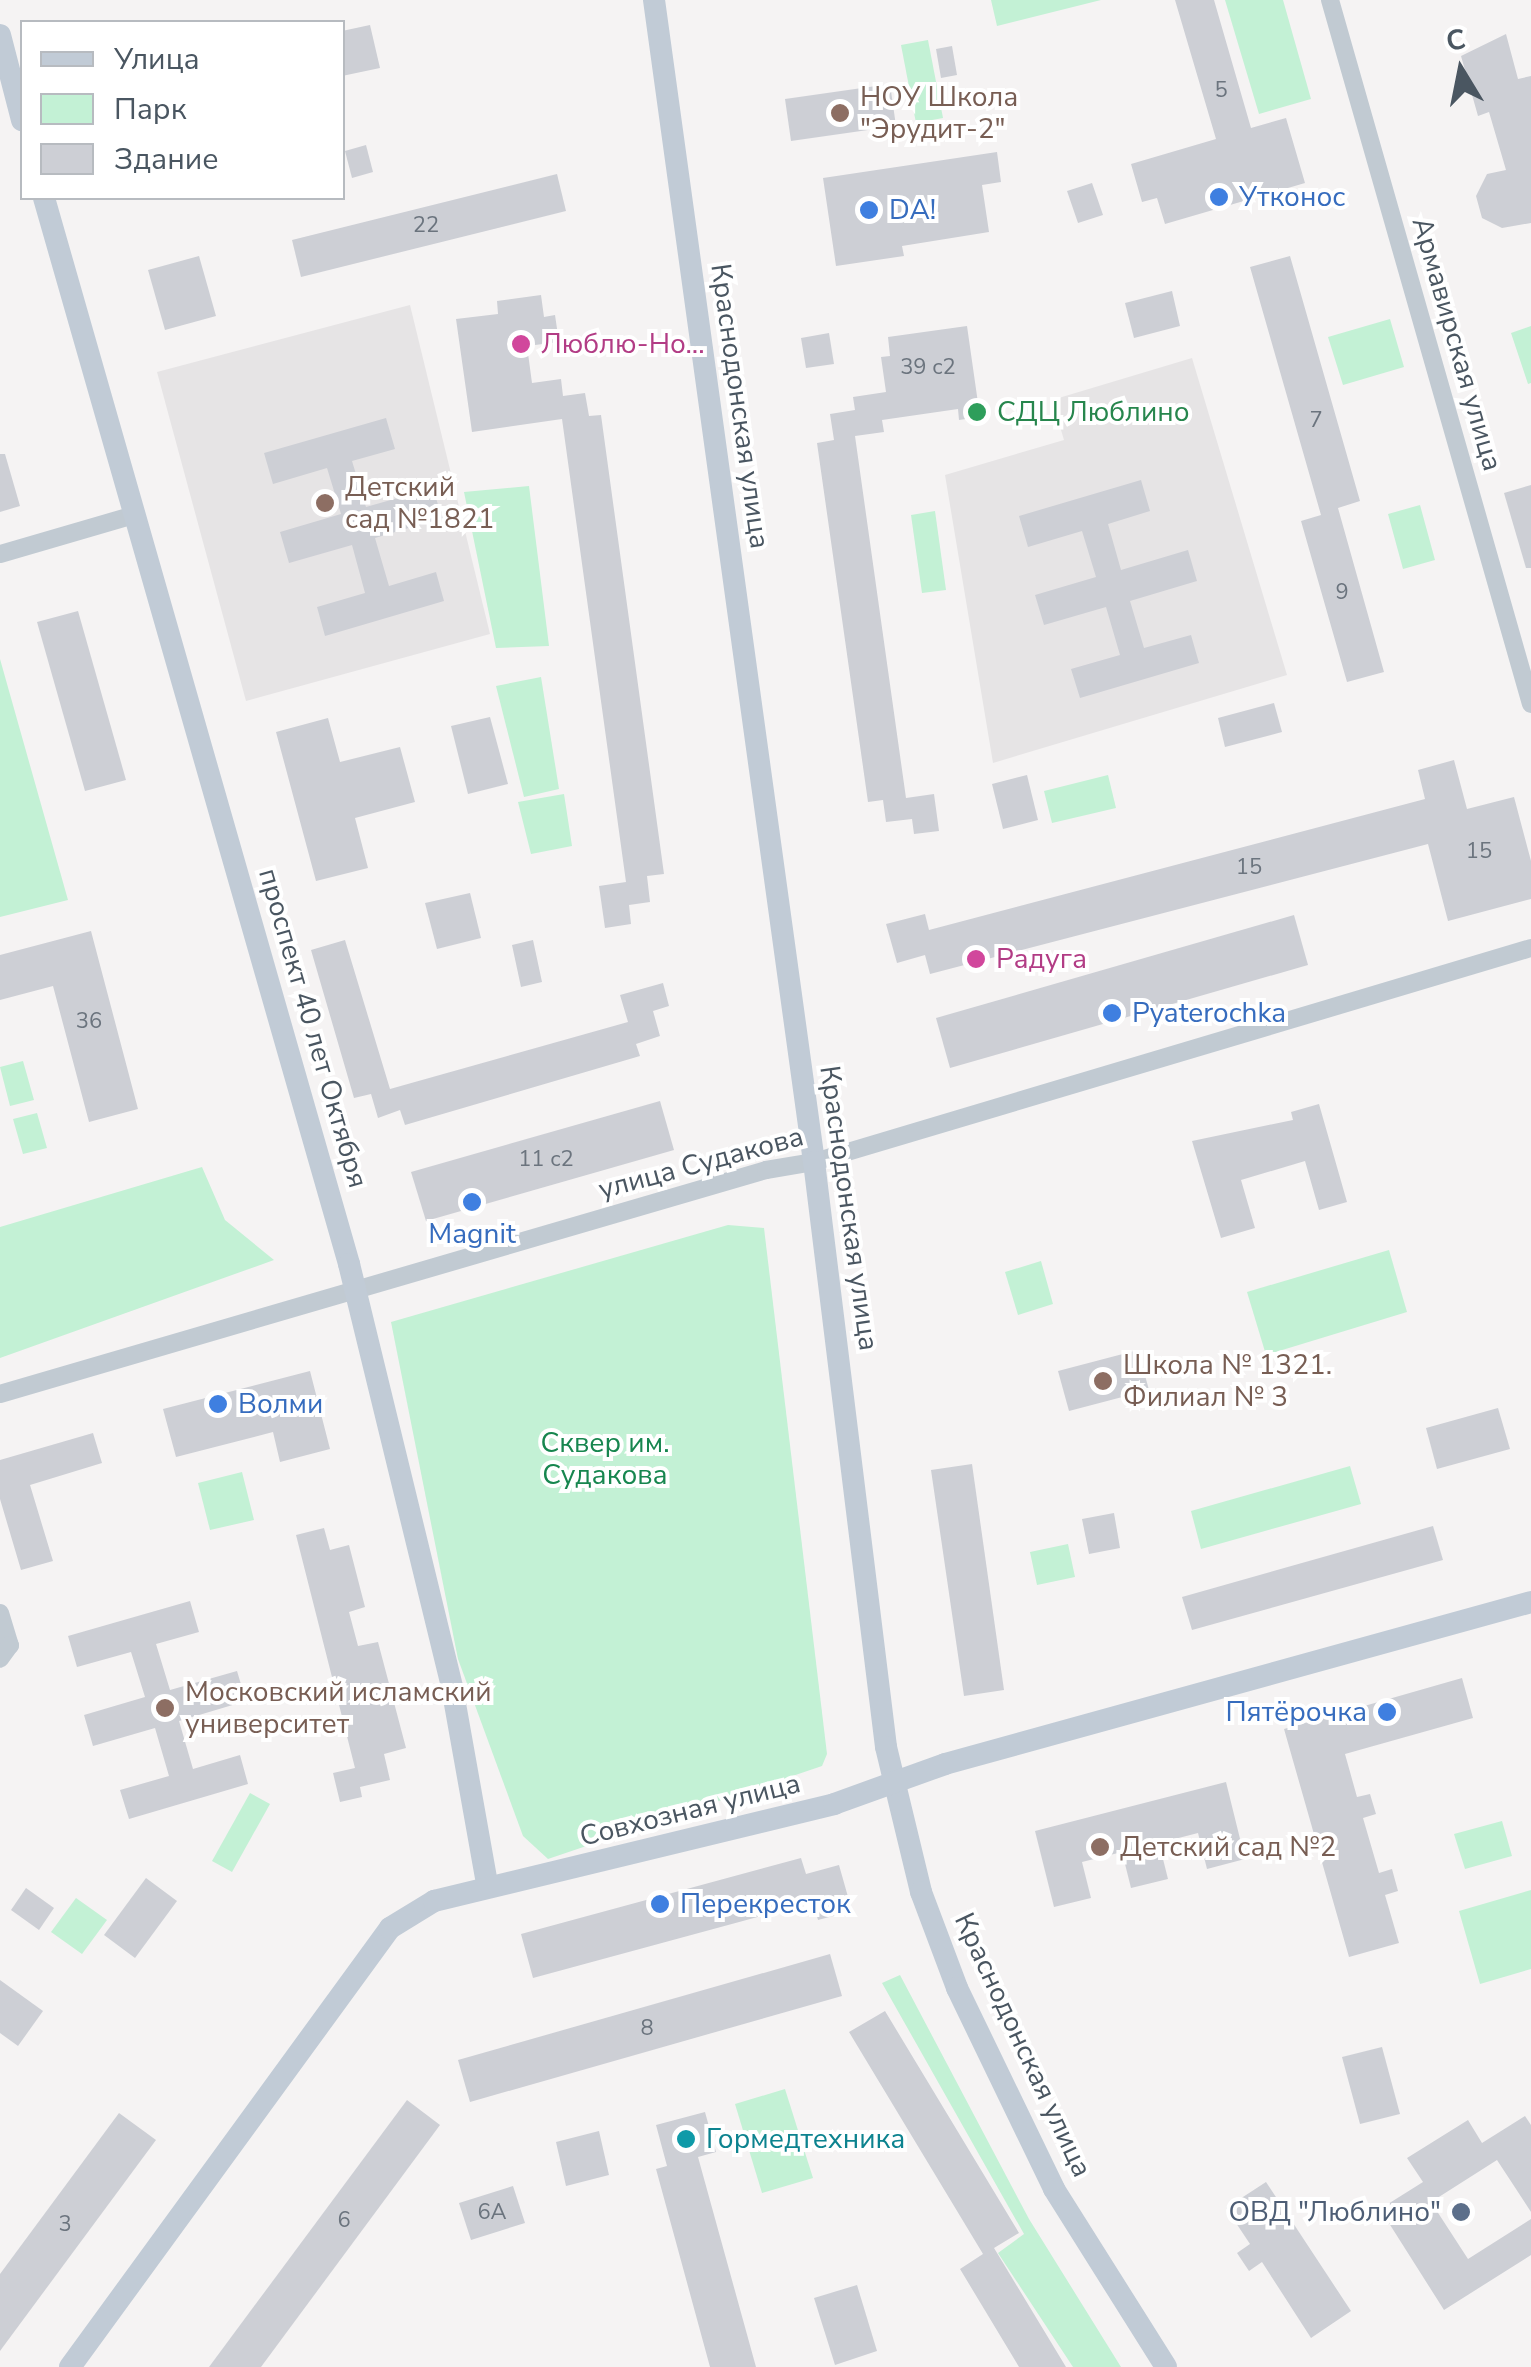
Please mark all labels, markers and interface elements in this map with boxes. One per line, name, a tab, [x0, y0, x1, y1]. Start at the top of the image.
legend	[20, 20, 345, 200]
north arrow	[1411, 20, 1511, 120]
text: С	[1443, 20, 1468, 61]
text: Улица	[114, 39, 200, 80]
house number: 5	[1214, 78, 1228, 104]
place label: НОУ Школа "Эрудит-2"	[860, 80, 1018, 146]
text: Парк	[114, 89, 186, 130]
marker: НОУ Школа "Эрудит-2"	[829, 102, 851, 124]
text: Здание	[114, 139, 219, 180]
place label: Утконос	[1239, 180, 1345, 214]
marker: Утконос	[1208, 186, 1230, 208]
place label: DA!	[889, 193, 936, 227]
marker: DA!	[858, 199, 880, 221]
house number: 22	[413, 213, 439, 239]
street label: Армавирская улица	[1405, 213, 1509, 475]
street label: Краснодонская улица	[703, 261, 777, 551]
place label: Люблю-Но...	[541, 327, 705, 361]
marker: Люблю-Но...	[510, 333, 532, 355]
house number: 39 с2	[900, 355, 956, 381]
place label: СДЦ Люблино	[997, 395, 1190, 429]
marker: СДЦ Люблино	[966, 401, 988, 423]
house number: 7	[1309, 408, 1323, 434]
place label: Детский сад №1821	[345, 470, 495, 536]
marker: Детский сад №1821	[314, 492, 336, 514]
house number: 9	[1335, 580, 1349, 606]
house number: 15	[1466, 839, 1492, 865]
house number: 15	[1236, 855, 1262, 881]
street label: проспект 40 лет Октября	[251, 864, 375, 1192]
place label: Радуга	[996, 942, 1087, 976]
marker: Радуга	[965, 948, 987, 970]
place label: Pyaterochka	[1132, 996, 1286, 1030]
marker: Pyaterochka	[1101, 1002, 1123, 1024]
house number: 36	[76, 1009, 102, 1035]
street label: Краснодонская улица	[812, 1063, 886, 1353]
street label: улица Судакова	[595, 1120, 807, 1206]
house number: 11 с2	[518, 1147, 574, 1173]
marker: Magnit	[461, 1191, 483, 1213]
place label: Magnit	[428, 1217, 516, 1251]
place label: Школа № 1321. Филиал № 3	[1123, 1348, 1332, 1414]
marker: Школа № 1321. Филиал № 3	[1092, 1370, 1114, 1392]
place label: Волми	[238, 1387, 323, 1421]
marker: Волми	[207, 1393, 229, 1415]
park label: Сквер им. Судакова	[540, 1426, 670, 1492]
place label: Московский исламский университет	[185, 1675, 492, 1741]
place label: Пятёрочка	[1225, 1695, 1367, 1729]
marker: Московский исламский университет	[154, 1697, 176, 1719]
marker: Пятёрочка	[1376, 1701, 1398, 1723]
street label: Совхозная улица	[576, 1766, 804, 1854]
place label: Детский сад №2	[1120, 1830, 1336, 1864]
marker: Детский сад №2	[1089, 1836, 1111, 1858]
place label: Перекресток	[680, 1887, 851, 1921]
marker: Перекресток	[649, 1893, 671, 1915]
street label: Краснодонская улица	[947, 1908, 1099, 2182]
house number: 8	[640, 2016, 654, 2042]
place label: Гормедтехника	[706, 2122, 905, 2156]
marker: Гормедтехника	[675, 2128, 697, 2150]
place label: ОВД "Люблино"	[1229, 2195, 1441, 2229]
house number: 6А	[477, 2200, 507, 2226]
marker: ОВД "Люблино"	[1450, 2201, 1472, 2223]
house number: 6	[337, 2208, 351, 2234]
house number: 3	[58, 2212, 72, 2238]

